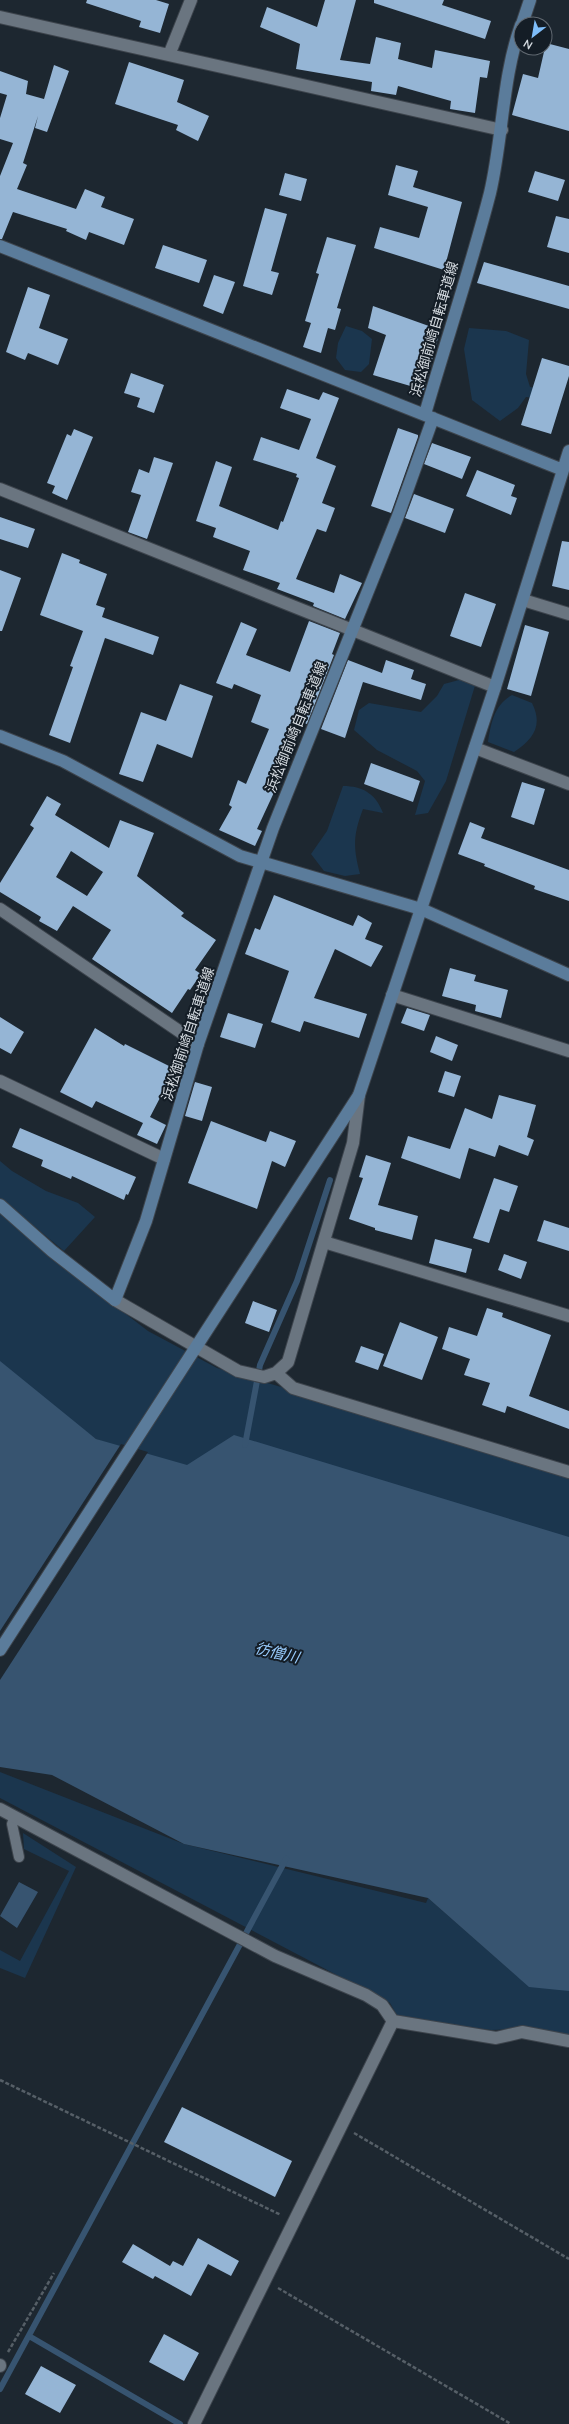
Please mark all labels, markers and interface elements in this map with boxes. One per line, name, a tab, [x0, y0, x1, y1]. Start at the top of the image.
north arrow	[513, 16, 553, 56]
text: N	[521, 36, 535, 53]
street label: 浜松御前崎自転車道線	[406, 259, 462, 399]
street label: 浜松御前崎自転車道線	[261, 659, 331, 795]
street label: 浜松御前崎自転車道線	[158, 965, 218, 1103]
water label: 彷僧川	[253, 1638, 303, 1667]

